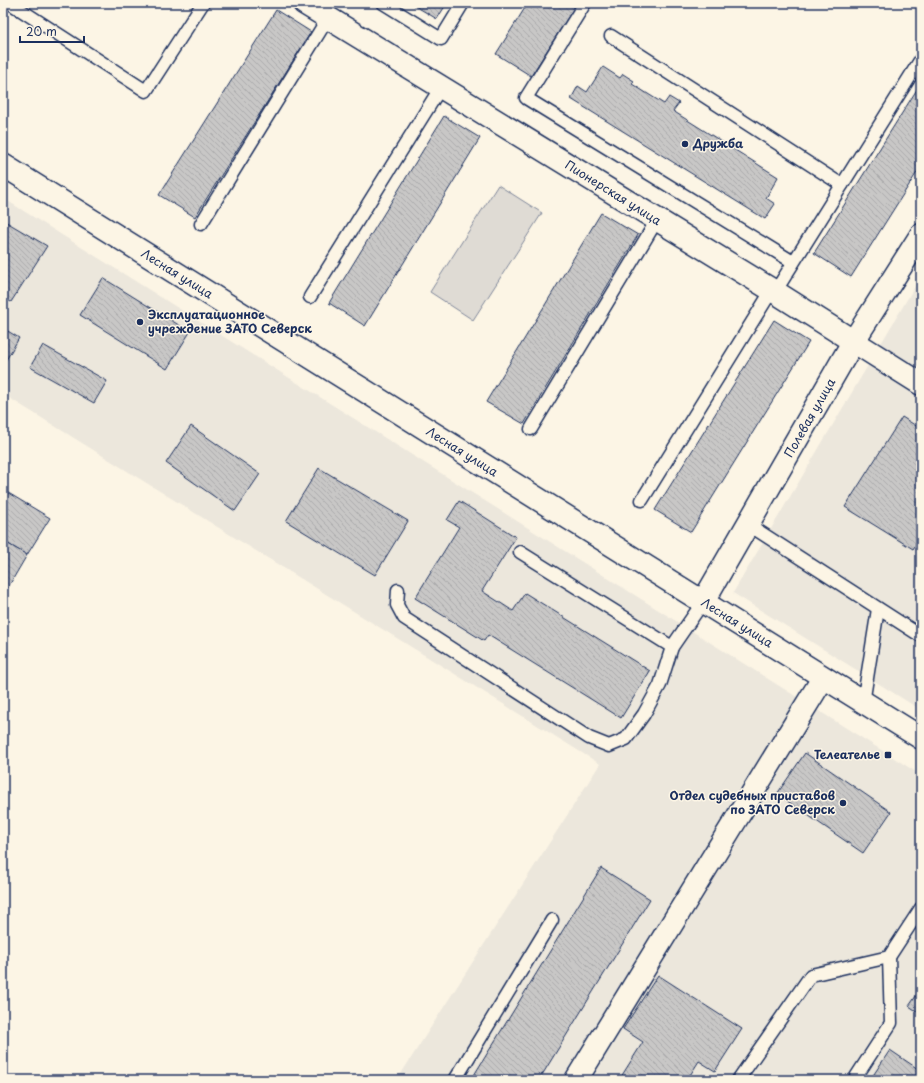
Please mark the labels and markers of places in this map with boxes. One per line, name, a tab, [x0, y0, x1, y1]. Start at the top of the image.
place label: Дружба	[692, 134, 744, 152]
marker: Дружба	[680, 139, 690, 149]
place label: Эксплуатационное учреждение ЗАТО Северск	[148, 305, 312, 337]
marker: Эксплуатационное учреждение ЗАТО Северск	[135, 317, 145, 327]
place label: Телеателье	[814, 745, 880, 763]
marker: Телеателье	[883, 750, 893, 760]
place label: Отдел судебных приставов по ЗАТО Северск	[670, 786, 836, 818]
marker: Отдел судебных приставов по ЗАТО Северск	[838, 798, 848, 808]

